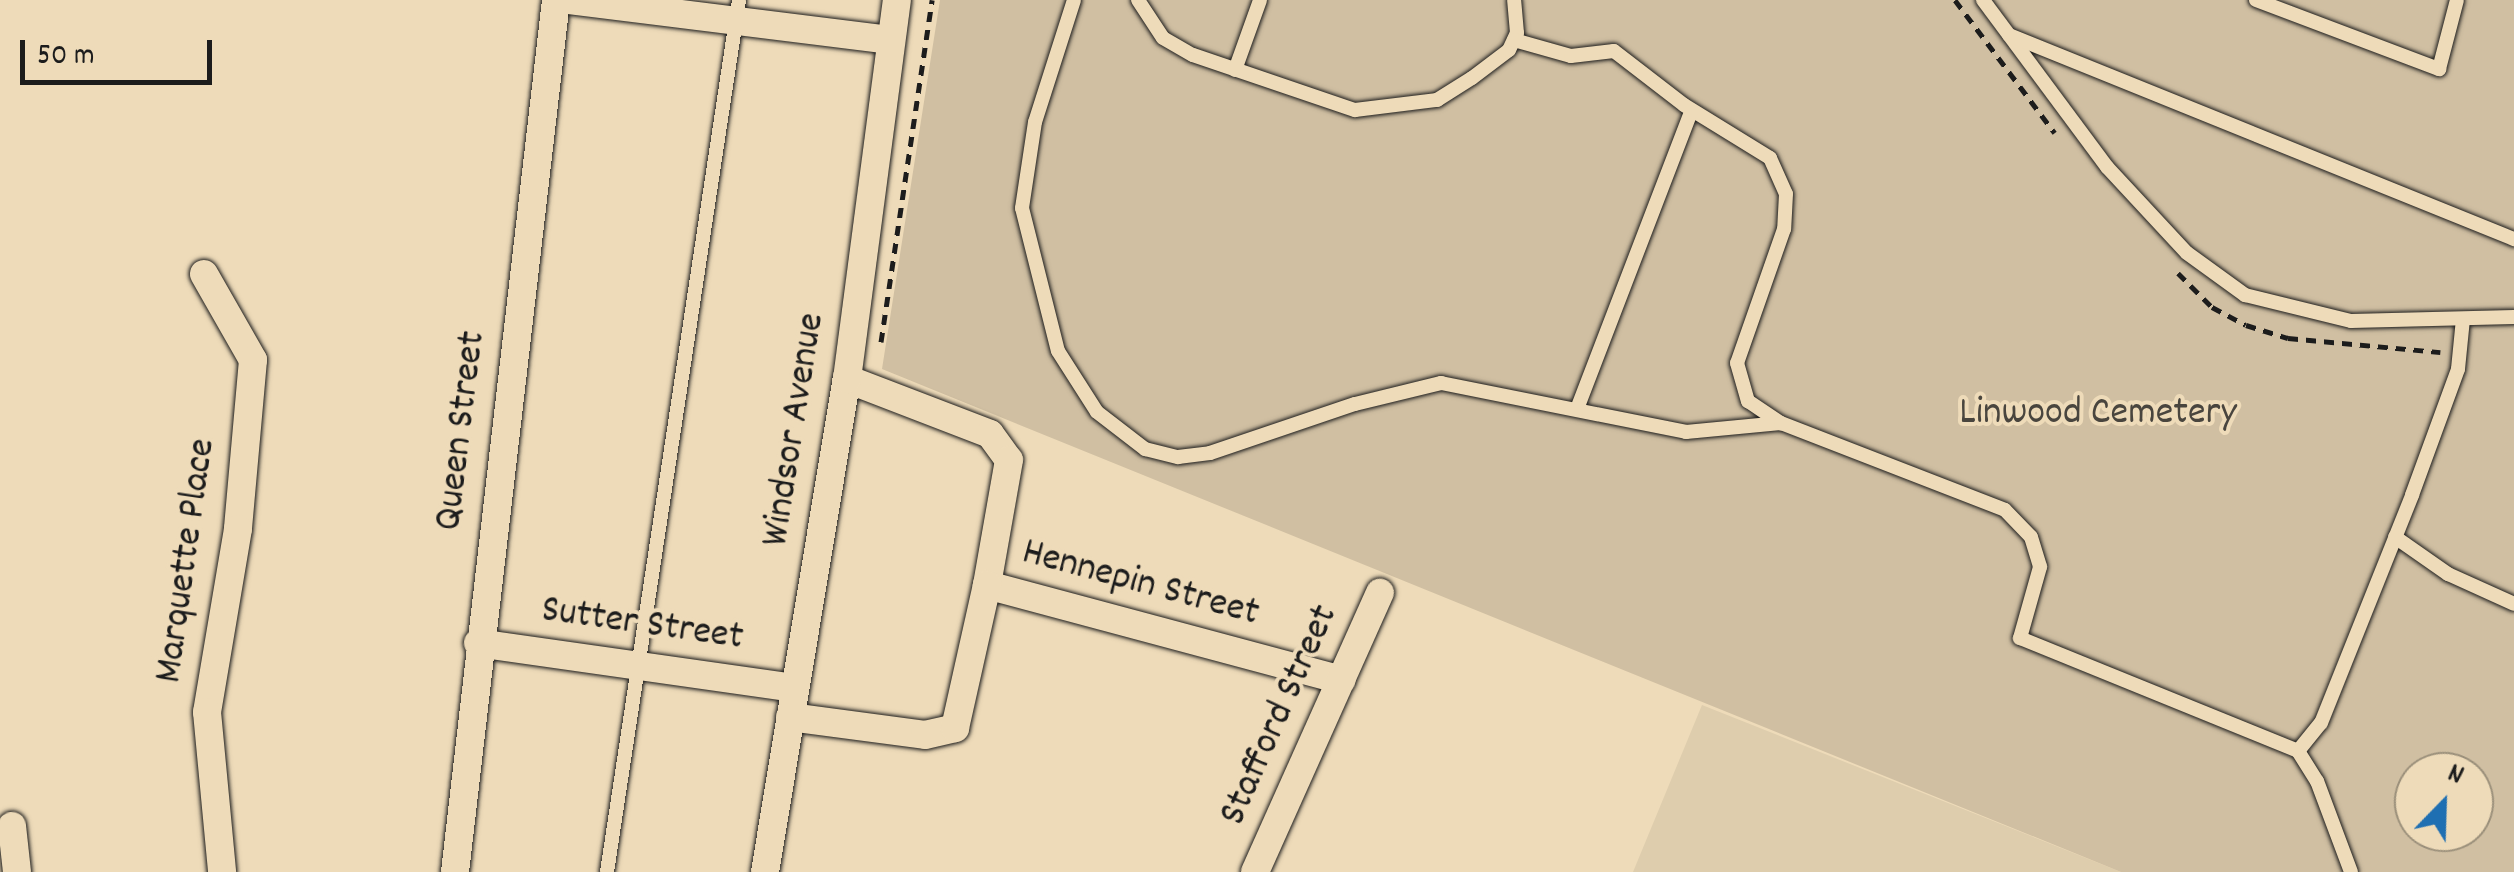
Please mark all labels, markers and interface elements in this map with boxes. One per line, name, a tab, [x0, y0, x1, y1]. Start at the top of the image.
scale bar	[25, 20, 218, 82]
text: 50 m	[37, 36, 95, 79]
street label: Windsor Avenue	[754, 310, 838, 550]
street label: Queen Street	[427, 329, 499, 533]
park label: Linwood Cemetery	[1959, 391, 2237, 439]
street label: Marquette Place	[147, 436, 229, 686]
street label: Hennepin Street	[1016, 530, 1264, 640]
street label: Sutter Street	[538, 588, 746, 664]
street label: Stafford Street	[1211, 598, 1351, 834]
north arrow	[2394, 752, 2494, 852]
text: N	[2441, 755, 2469, 797]

